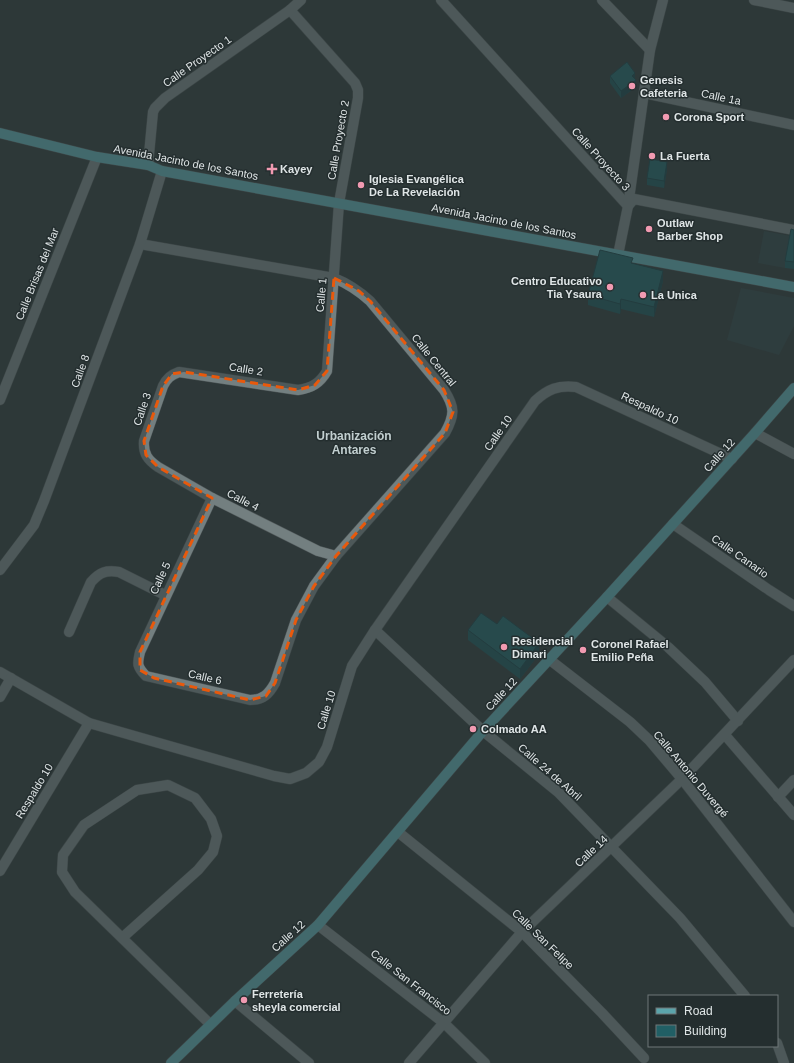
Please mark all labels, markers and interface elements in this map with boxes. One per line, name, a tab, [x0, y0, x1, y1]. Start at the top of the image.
street label: Calle Proyecto 1	[160, 33, 234, 89]
place label: Genesis Cafeteria	[640, 74, 688, 99]
marker: Genesis Cafeteria	[627, 81, 637, 91]
street label: Calle 1a	[700, 87, 743, 107]
street label: Calle Proyecto 2	[325, 99, 351, 181]
place label: Corona Sport	[674, 111, 745, 123]
marker: Corona Sport	[661, 112, 671, 122]
street label: Calle Proyecto 3	[570, 125, 632, 193]
street label: Avenida Jacinto de los Santos	[113, 142, 260, 182]
place label: La Fuerta	[660, 150, 710, 162]
marker: La Fuerta	[647, 151, 657, 161]
place label: Kayey	[280, 163, 313, 175]
marker: Kayey	[267, 164, 277, 174]
place label: Iglesia Evangélica De La Revelación	[369, 173, 465, 198]
marker: Iglesia Evangélica De La Revelación	[356, 180, 366, 190]
street label: Avenida Jacinto de los Santos	[431, 201, 578, 241]
place label: Outlaw Barber Shop	[657, 217, 723, 242]
marker: Outlaw Barber Shop	[644, 224, 654, 234]
street label: Calle Brisas del Mar	[13, 226, 61, 322]
place label: Centro Educativo Tia Ysaura	[511, 275, 603, 300]
street label: Calle 1	[314, 277, 328, 313]
marker: Centro Educativo Tia Ysaura	[605, 282, 615, 292]
place label: La Unica	[651, 289, 698, 301]
marker: La Unica	[638, 290, 648, 300]
street label: Calle Central	[409, 332, 459, 388]
street label: Calle 8	[69, 353, 91, 389]
street label: Calle 2	[228, 360, 264, 378]
street label: Respaldo 10	[619, 390, 681, 426]
street label: Calle 3	[131, 391, 153, 427]
street label: Calle 10	[482, 413, 514, 453]
district label: Urbanización Antares	[316, 429, 392, 457]
street label: Calle 12	[701, 436, 737, 474]
street label: Calle 4	[225, 487, 261, 513]
street label: Calle Canario	[709, 532, 771, 580]
street label: Calle 5	[147, 560, 173, 596]
place label: Residencial Dimari	[512, 635, 573, 660]
place label: Coronel Rafael Emilio Peña	[591, 638, 669, 663]
marker: Residencial Dimari	[499, 642, 509, 652]
marker: Coronel Rafael Emilio Peña	[578, 645, 588, 655]
street label: Calle 6	[187, 667, 223, 687]
street label: Calle 12	[483, 675, 519, 713]
street label: Calle 10	[314, 689, 338, 731]
place label: Colmado AA	[481, 723, 547, 735]
marker: Colmado AA	[468, 724, 478, 734]
street label: Calle Antonio Duvergé	[651, 728, 731, 820]
street label: Calle 24 de Abril	[516, 741, 584, 803]
street label: Respaldo 10	[13, 761, 55, 821]
street label: Calle 14	[572, 833, 610, 869]
street label: Calle San Felipe	[510, 907, 576, 971]
street label: Calle 12	[269, 918, 307, 954]
street label: Calle San Francisco	[369, 947, 453, 1017]
place label: Ferretería sheyla comercial	[252, 988, 341, 1013]
marker: Ferretería sheyla comercial	[239, 995, 249, 1005]
legend	[648, 995, 778, 1047]
text: Road	[684, 1004, 713, 1018]
text: Building	[684, 1024, 727, 1038]

